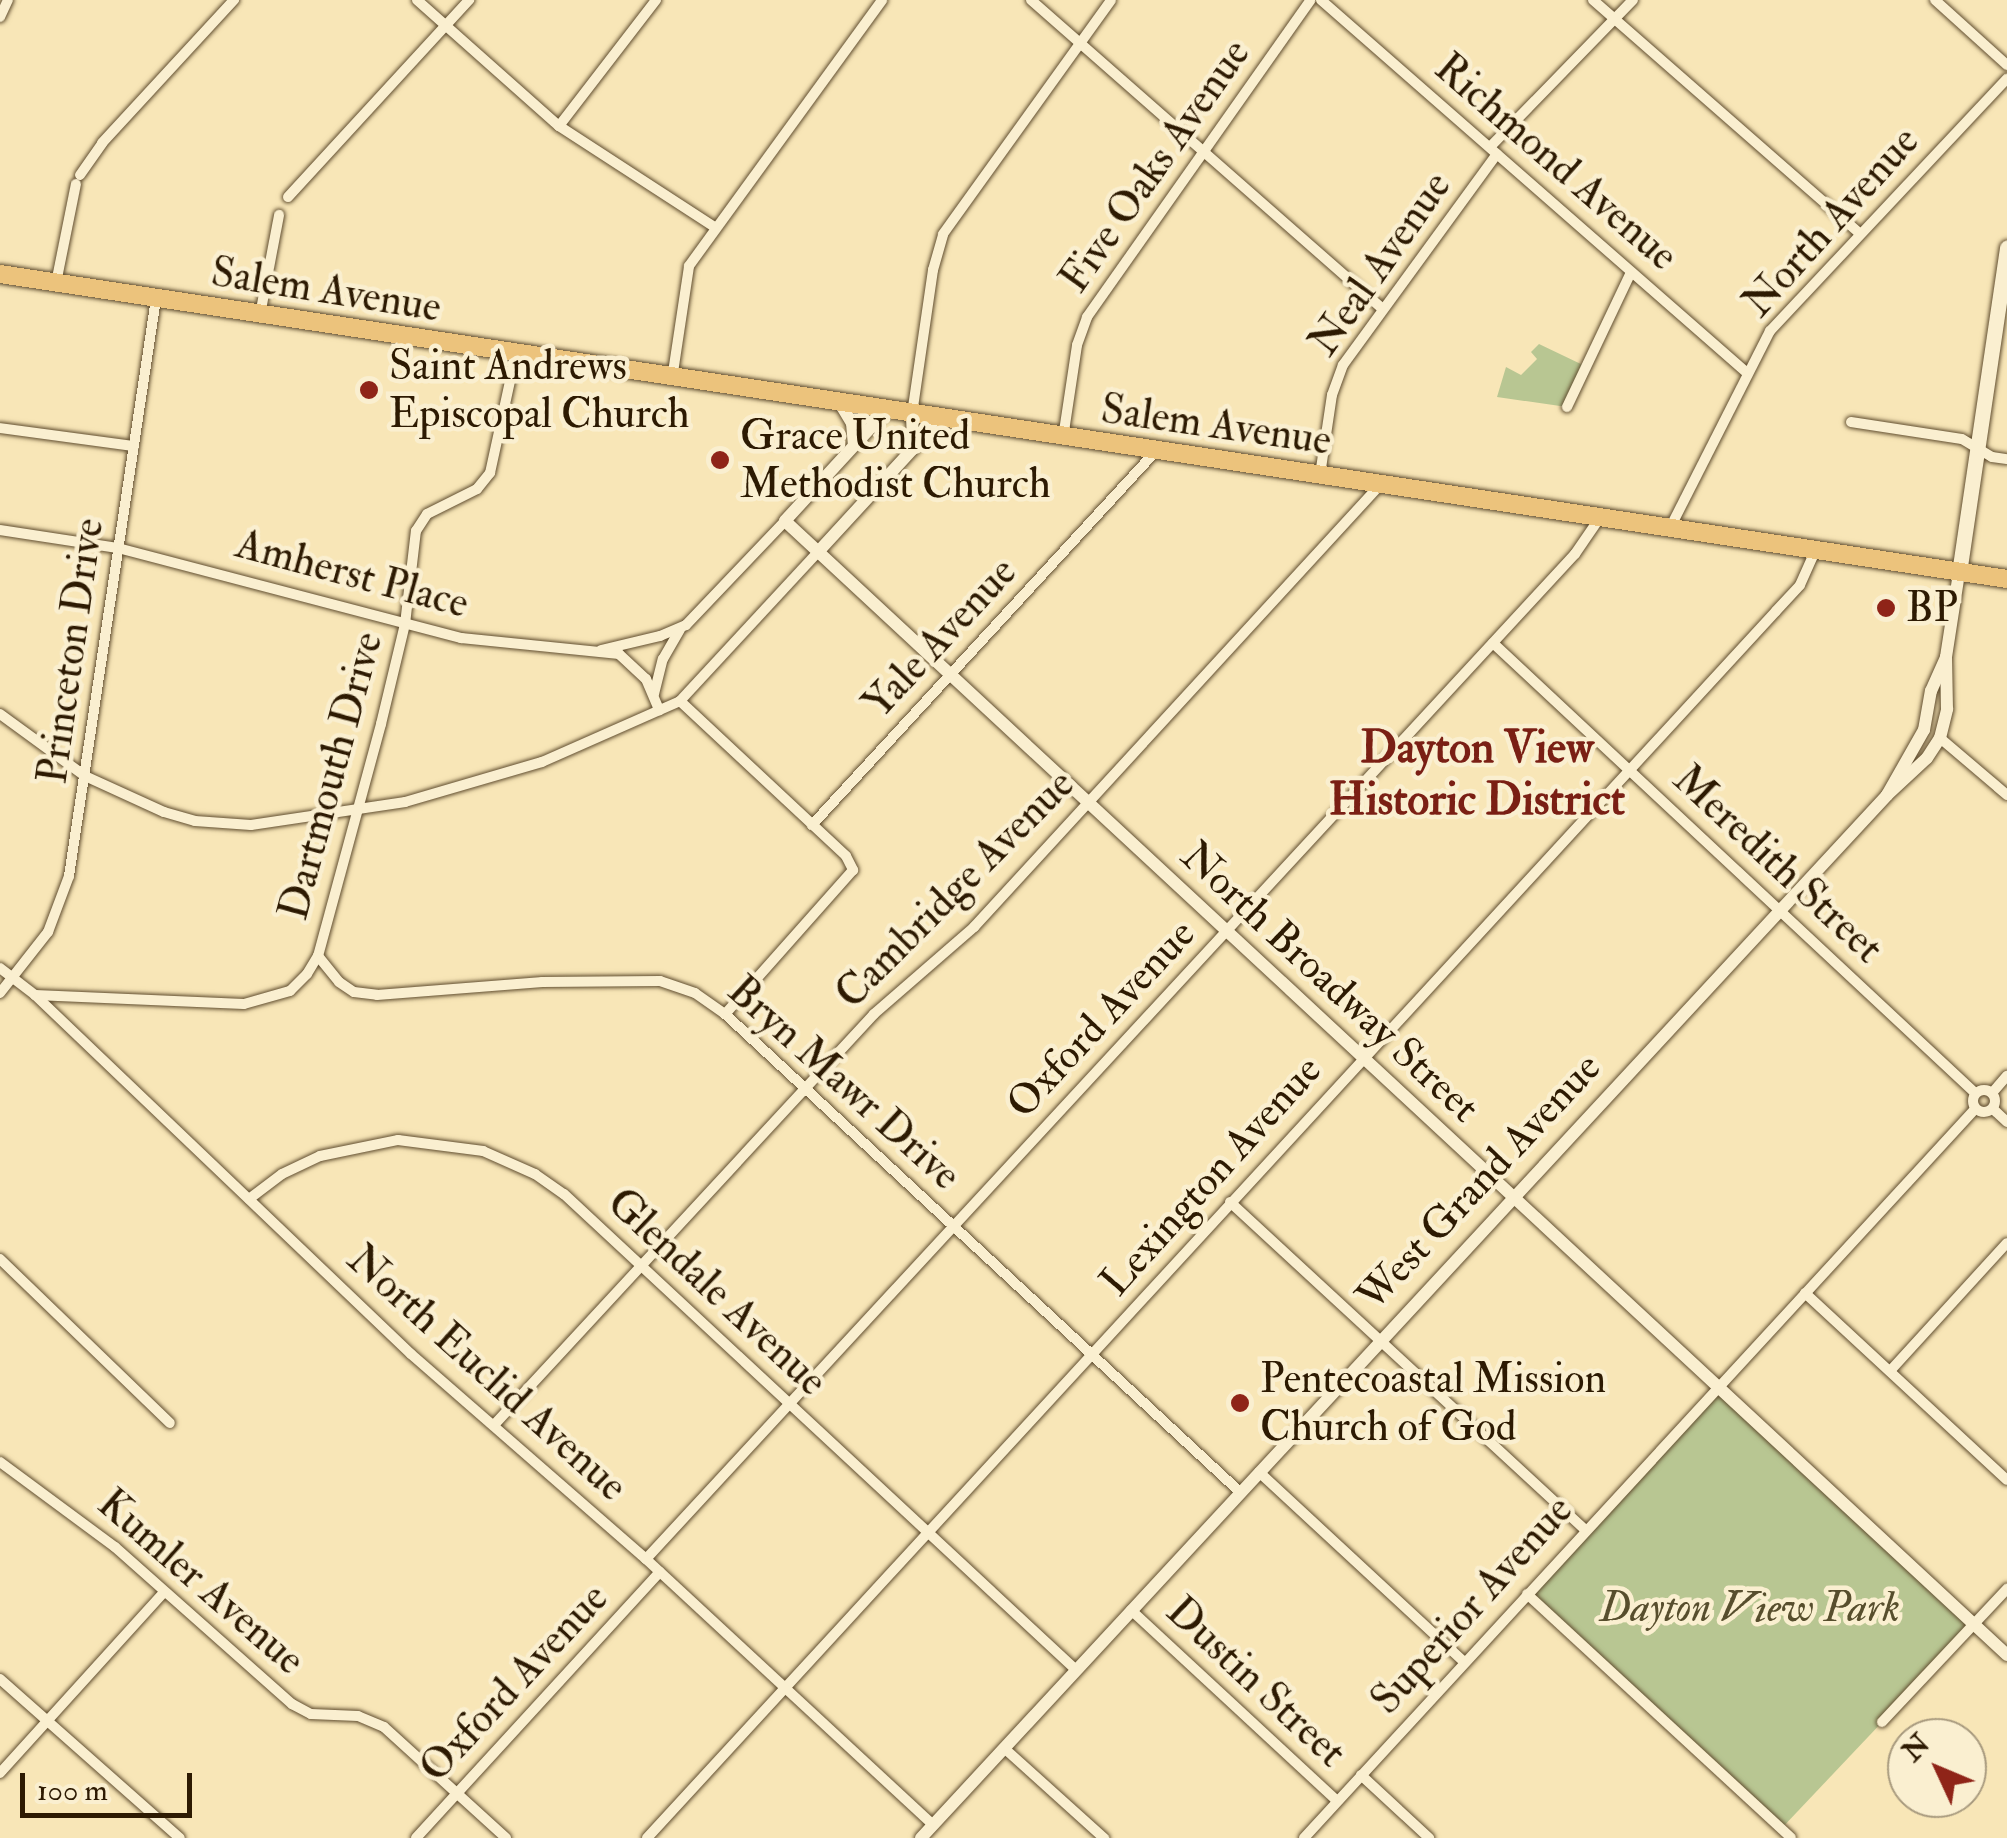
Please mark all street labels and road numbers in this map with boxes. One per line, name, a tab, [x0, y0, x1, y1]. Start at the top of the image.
street label: Five Oaks Avenue	[1049, 30, 1261, 302]
street label: Richmond Avenue	[1424, 43, 1688, 281]
street label: North Avenue	[1732, 116, 1930, 328]
street label: Neal Avenue	[1298, 162, 1462, 366]
street label: Salem Avenue	[208, 247, 444, 333]
street label: Salem Avenue	[1098, 384, 1334, 466]
street label: Princeton Drive	[27, 515, 115, 787]
street label: Amherst Place	[230, 519, 474, 629]
street label: Yale Avenue	[853, 547, 1027, 729]
street label: Dartmouth Drive	[268, 627, 394, 925]
street label: Meredith Street	[1663, 754, 1893, 974]
street label: Cambridge Avenue	[825, 759, 1085, 1019]
street label: North Broadway Street	[1171, 831, 1489, 1133]
street label: Oxford Avenue	[996, 909, 1206, 1129]
street label: Bryn Mawr Drive	[717, 965, 971, 1201]
street label: West Grand Avenue	[1347, 1043, 1611, 1321]
street label: Lexington Avenue	[1090, 1045, 1332, 1307]
street label: Glendale Avenue	[597, 1178, 837, 1406]
street label: North Euclid Avenue	[337, 1234, 637, 1512]
street label: Kumler Avenue	[87, 1479, 315, 1685]
street label: Superior Avenue	[1361, 1485, 1583, 1725]
street label: Oxford Avenue	[409, 1573, 619, 1793]
street label: Dustin Street	[1156, 1586, 1356, 1778]

